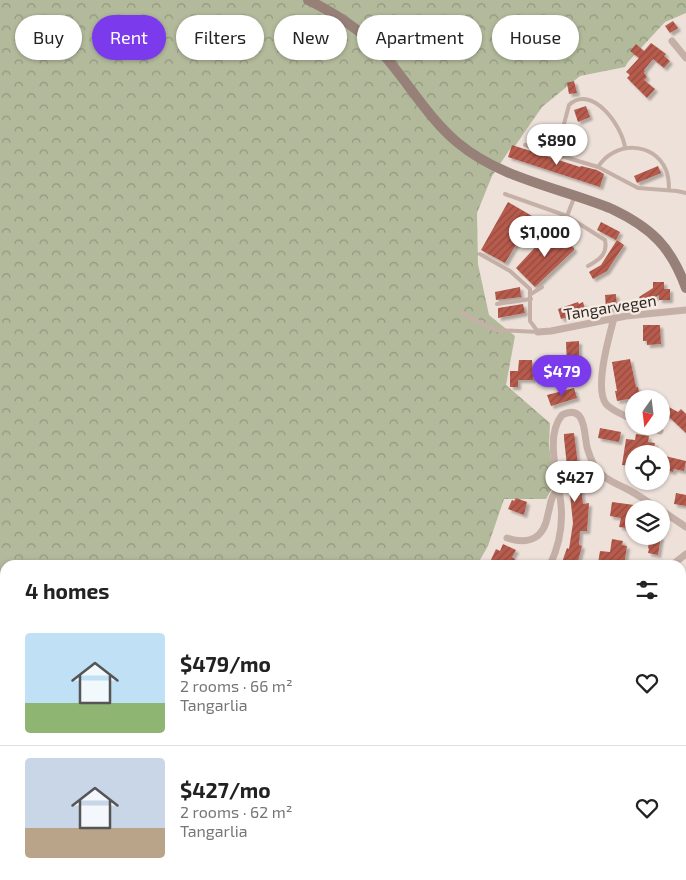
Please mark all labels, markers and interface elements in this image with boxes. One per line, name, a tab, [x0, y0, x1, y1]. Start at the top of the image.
chip: Buy	[15, 15, 82, 60]
chip: Rent	[92, 15, 166, 60]
chip: Filters	[176, 15, 264, 60]
chip: New	[274, 15, 347, 60]
chip: Apartment	[357, 15, 482, 60]
chip: House	[492, 15, 579, 60]
pin: $890	[527, 124, 587, 166]
text: $890	[538, 130, 576, 149]
pin: $1,000	[504, 216, 586, 258]
text: $1,000	[520, 222, 570, 241]
street label: Tangarvegen	[562, 290, 658, 323]
pin: $479	[532, 354, 592, 397]
text: $479	[543, 361, 581, 380]
north arrow	[625, 390, 670, 435]
map controls	[625, 390, 670, 545]
button: locate	[625, 445, 670, 490]
pin: $427	[545, 460, 605, 503]
text: $427	[556, 467, 594, 486]
button: layers	[625, 500, 670, 545]
icon: filters	[633, 576, 661, 604]
text: 4 homes	[25, 578, 109, 603]
text: $479/mo	[180, 651, 271, 676]
icon: home	[65, 653, 125, 713]
icon: heart	[633, 669, 661, 697]
text: 2 rooms · 66 m²	[180, 676, 293, 695]
text: Tangarlia	[180, 695, 247, 714]
text: $427/mo	[180, 777, 271, 802]
icon: home	[65, 778, 125, 838]
icon: heart	[633, 794, 661, 822]
text: 2 rooms · 62 m²	[180, 802, 292, 821]
text: Tangarlia	[180, 821, 247, 840]

